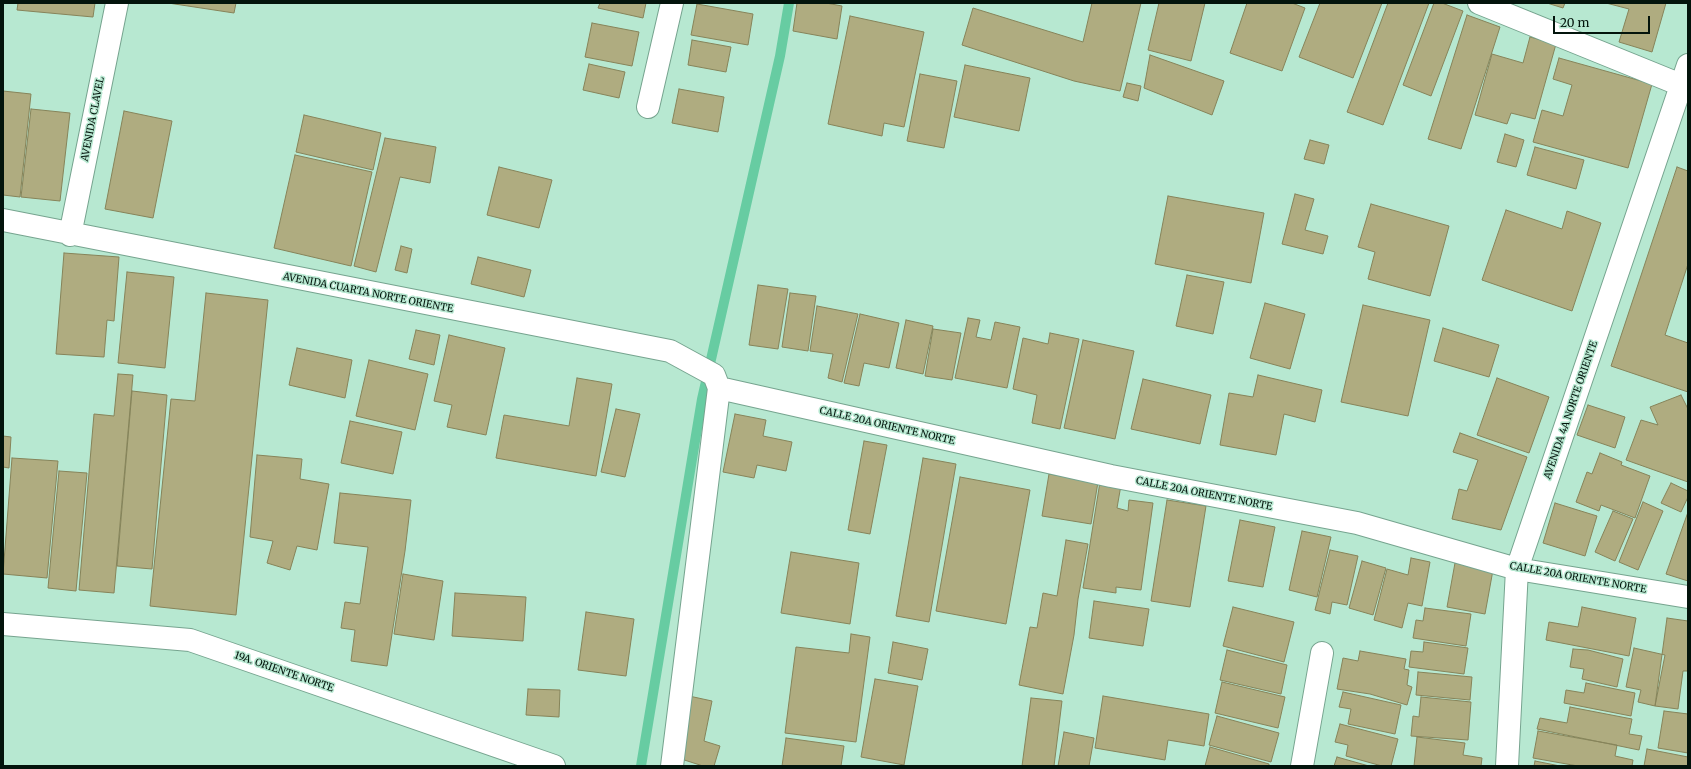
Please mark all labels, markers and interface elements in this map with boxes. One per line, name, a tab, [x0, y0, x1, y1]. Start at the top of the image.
scale bar	[1555, 8, 1652, 34]
text: 20 m	[1560, 15, 1589, 30]
street label: AVENIDA CLAVEL	[79, 76, 107, 162]
street label: AVENIDA CUARTA NORTE ORIENTE	[282, 271, 454, 315]
street label: AVENIDA 4A NORTE ORIENTE	[1542, 339, 1600, 481]
street label: CALLE 20A ORIENTE NORTE	[818, 405, 956, 447]
street label: CALLE 20A ORIENTE NORTE	[1135, 475, 1273, 513]
street label: CALLE 20A ORIENTE NORTE	[1509, 560, 1647, 596]
street label: 19A. ORIENTE NORTE	[233, 649, 335, 695]

